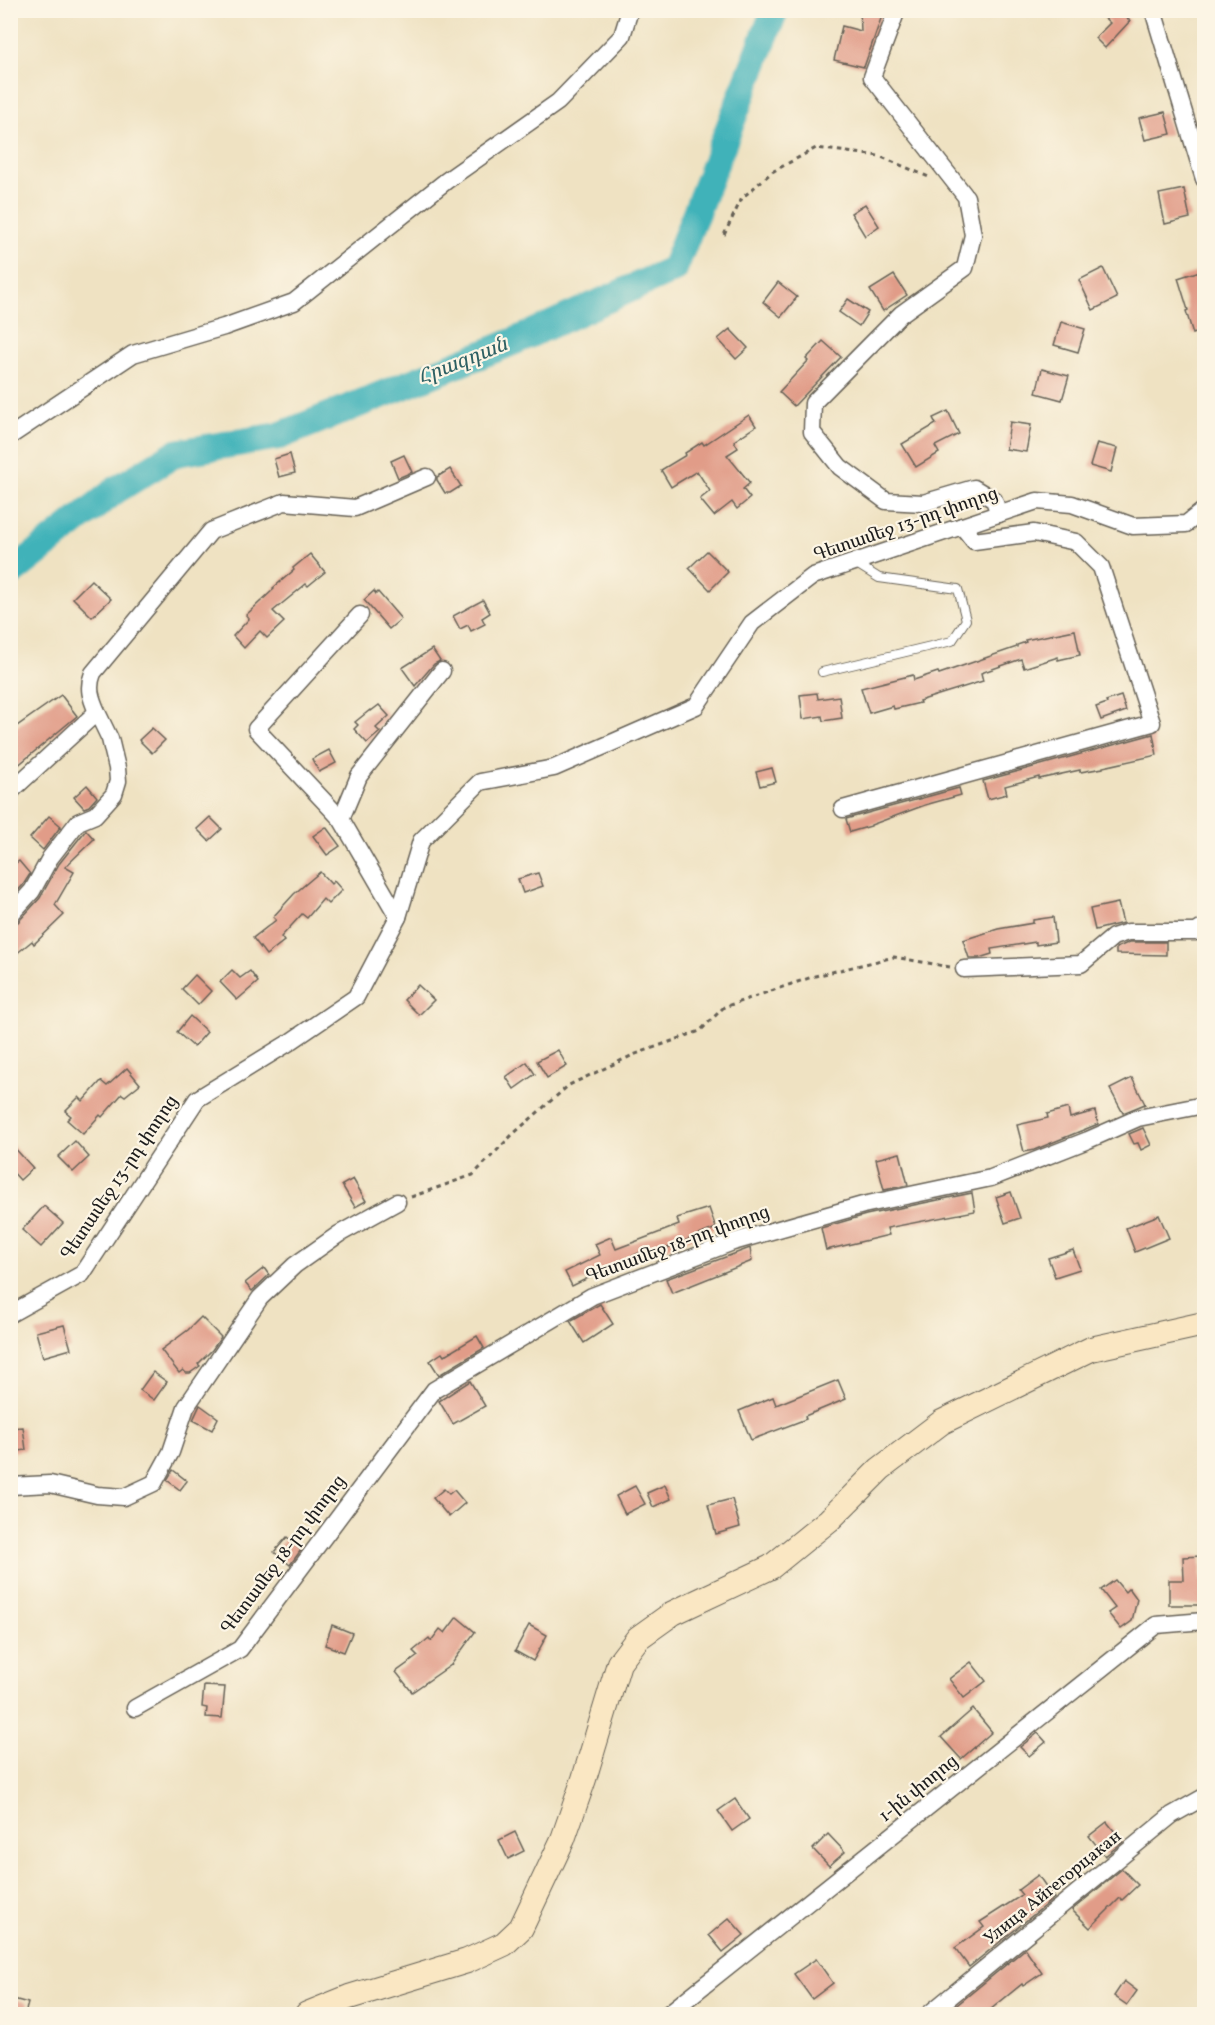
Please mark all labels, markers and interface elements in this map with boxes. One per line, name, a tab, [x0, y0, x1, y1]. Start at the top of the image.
water label: Հրազդան	[414, 331, 513, 393]
street label: Գետամեջ 13-րդ փողոց	[810, 482, 1002, 568]
street label: Գետամեջ 13-րդ փողոց	[55, 1091, 185, 1265]
street label: Գետամեջ 18-րդ փողոց	[583, 1200, 773, 1290]
street label: Գետամեջ 18-րդ փողոց	[216, 1470, 352, 1640]
street label: 1-ին փողոց	[874, 1749, 964, 1829]
street label: Улица Айгегорцакан	[979, 1825, 1127, 1951]

